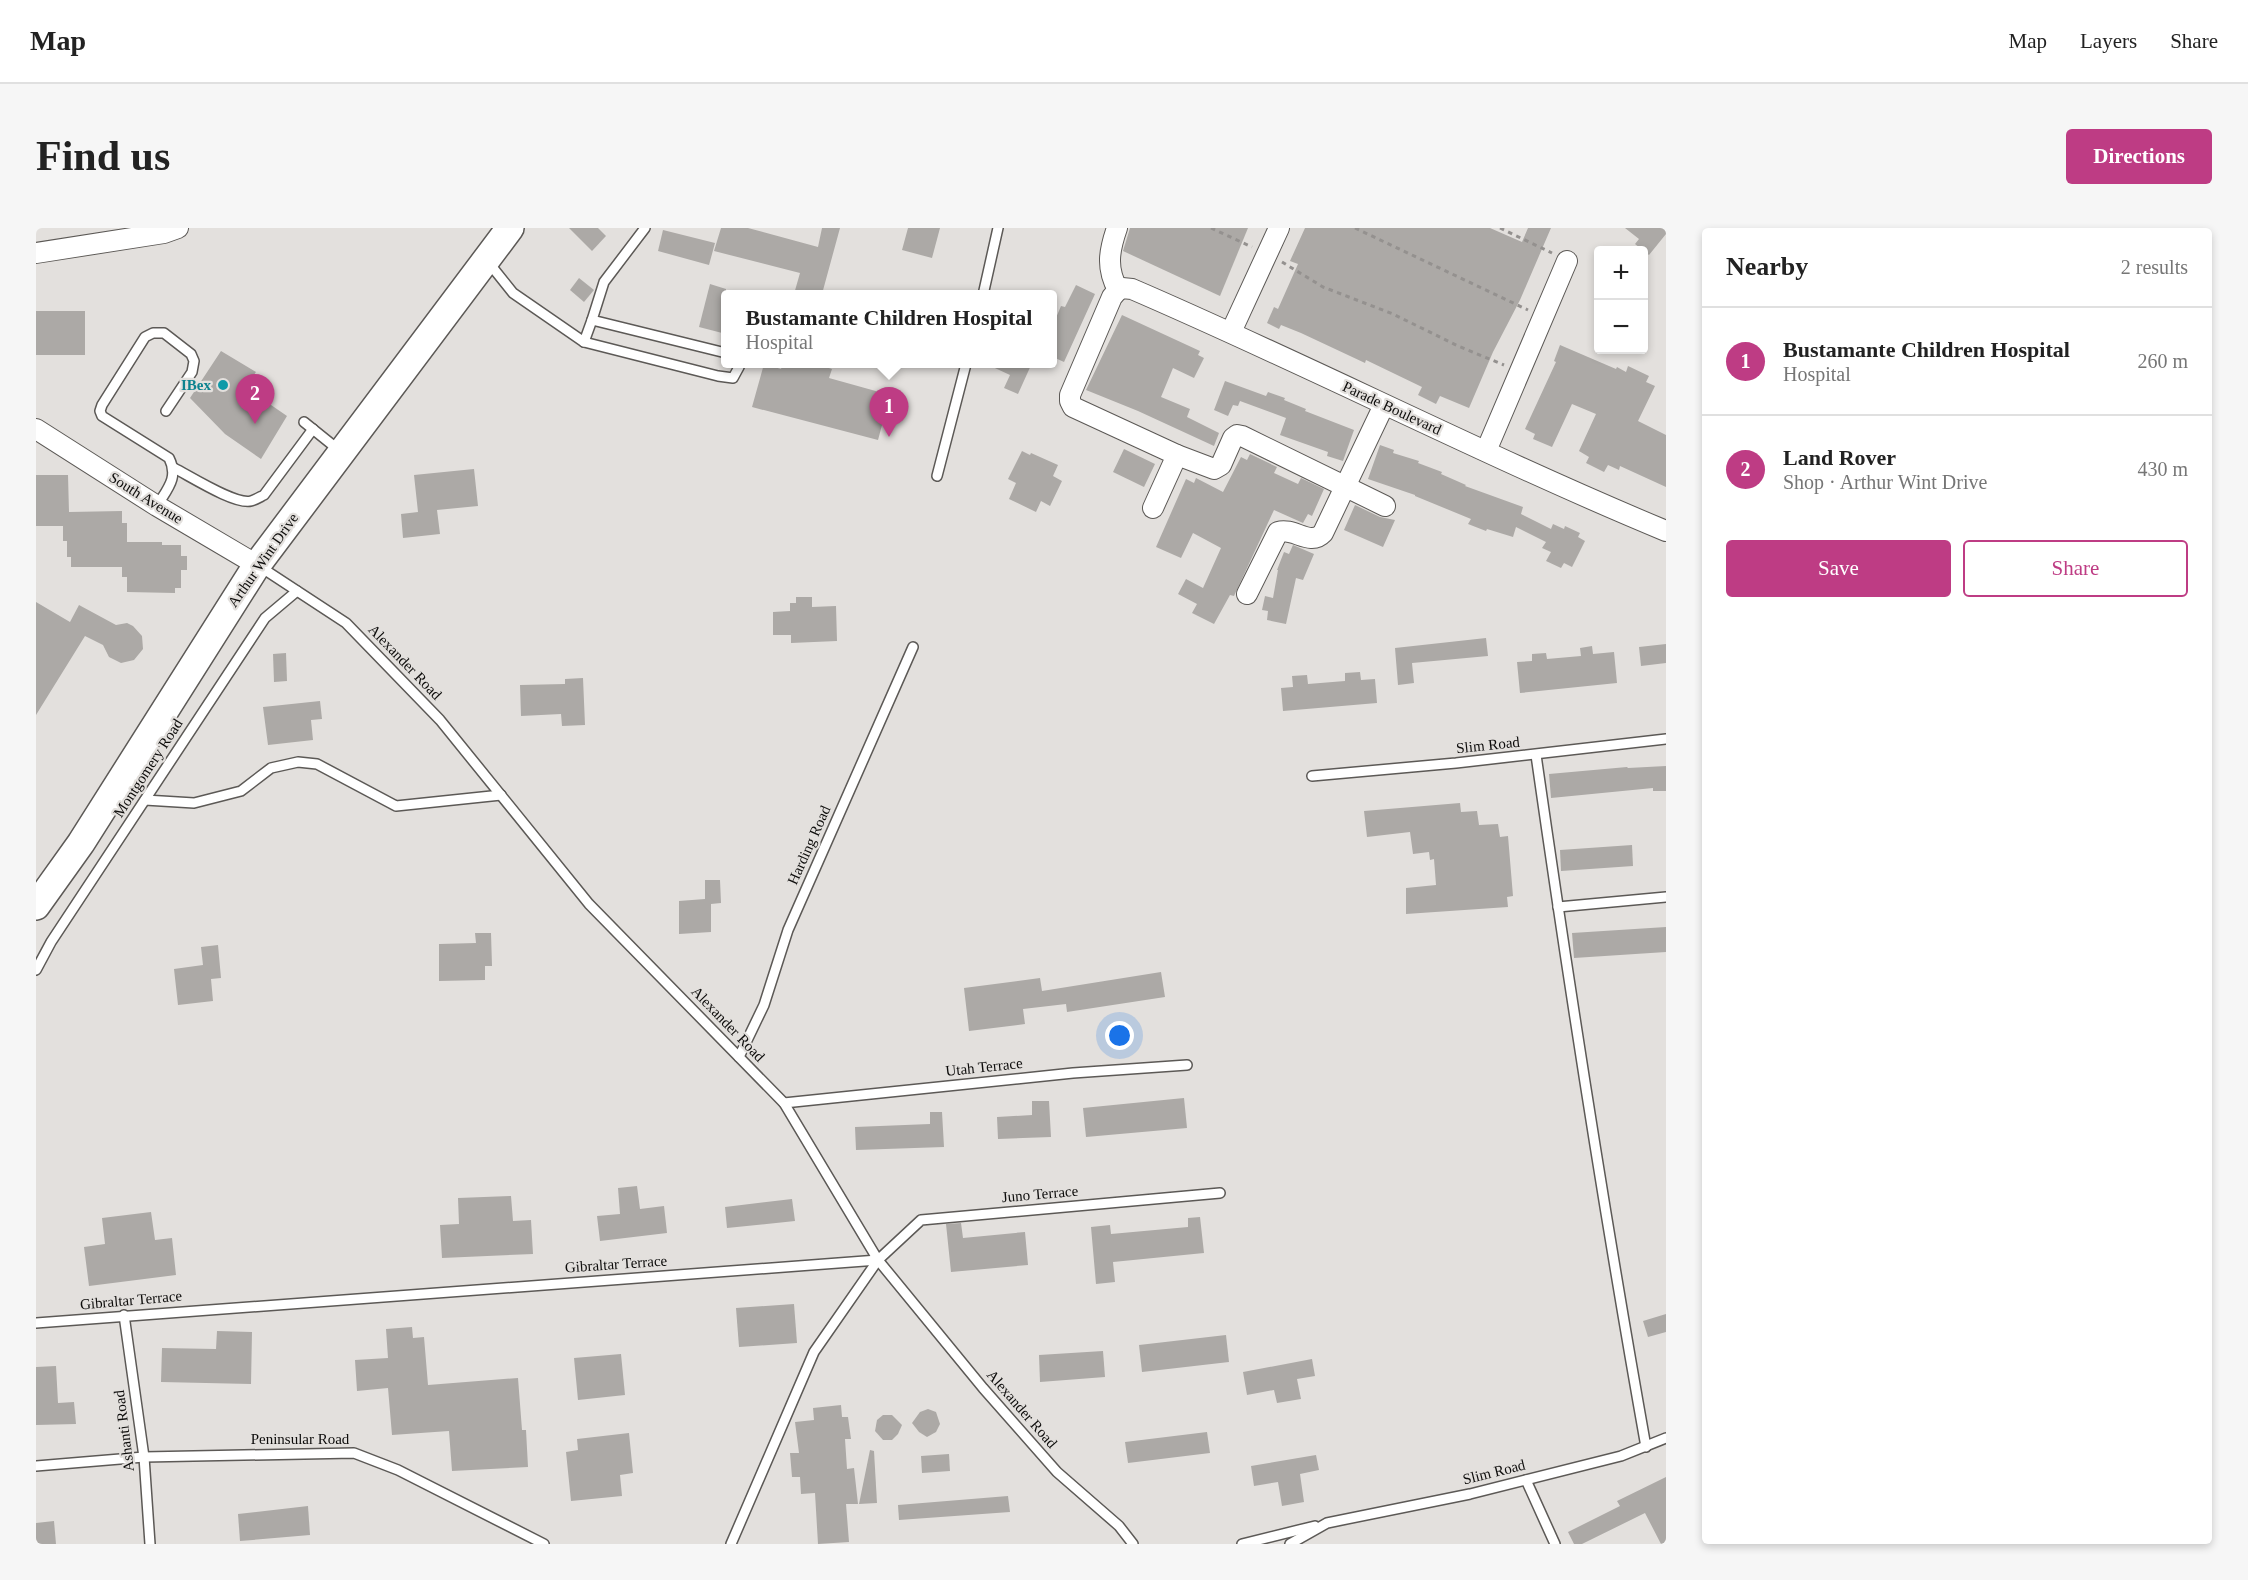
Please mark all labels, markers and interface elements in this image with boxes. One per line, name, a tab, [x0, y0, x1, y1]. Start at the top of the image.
text: Map	[30, 25, 86, 56]
text: Map	[2009, 29, 2047, 53]
text: Layers	[2080, 29, 2137, 53]
text: Share	[2170, 29, 2218, 53]
button: Directions	[2066, 129, 2212, 184]
text: Find us	[36, 133, 170, 179]
map controls	[1594, 246, 1648, 354]
button: +	[1594, 246, 1648, 300]
text: Nearby	[1726, 252, 1808, 281]
text: 2 results	[2121, 256, 2188, 278]
popup	[721, 290, 1057, 368]
button: −	[1594, 300, 1648, 354]
text: Bustamante Children Hospital	[746, 305, 1032, 330]
text: Hospital	[746, 331, 813, 353]
text: Bustamante Children Hospital	[1783, 337, 2070, 362]
text: 1	[1741, 350, 1751, 372]
text: 260 m	[2137, 350, 2188, 372]
text: Hospital	[1783, 363, 1851, 385]
pin: 2	[236, 374, 274, 424]
place label: IBex	[181, 377, 212, 393]
marker: IBex	[216, 378, 230, 392]
street label: Parade Boulevard	[1340, 378, 1444, 438]
pin: 1	[870, 388, 908, 437]
text: Land Rover	[1783, 445, 1896, 470]
text: 2	[1741, 458, 1751, 480]
text: 430 m	[2137, 458, 2188, 480]
street label: South Avenue	[106, 469, 186, 527]
text: Shop · Arthur Wint Drive	[1783, 471, 1987, 493]
street label: Arthur Wint Drive	[225, 510, 302, 610]
button: Save	[1726, 540, 1951, 597]
button: Share	[1963, 540, 2188, 597]
street label: Alexander Road	[365, 621, 445, 703]
street label: Montgomery Road	[110, 716, 186, 820]
street label: Slim Road	[1455, 734, 1521, 756]
street label: Harding Road	[784, 803, 834, 887]
street label: Alexander Road	[688, 983, 768, 1065]
your location	[1105, 1021, 1134, 1050]
street label: Utah Terrace	[945, 1055, 1024, 1079]
street label: Juno Terrace	[1001, 1183, 1079, 1205]
street label: Gibraltar Terrace	[564, 1252, 668, 1276]
street label: Gibraltar Terrace	[79, 1288, 183, 1312]
street label: Alexander Road	[984, 1367, 1060, 1452]
street label: Ashanti Road	[111, 1389, 137, 1473]
street label: Peninsular Road	[251, 1431, 350, 1447]
street label: Slim Road	[1461, 1456, 1527, 1487]

